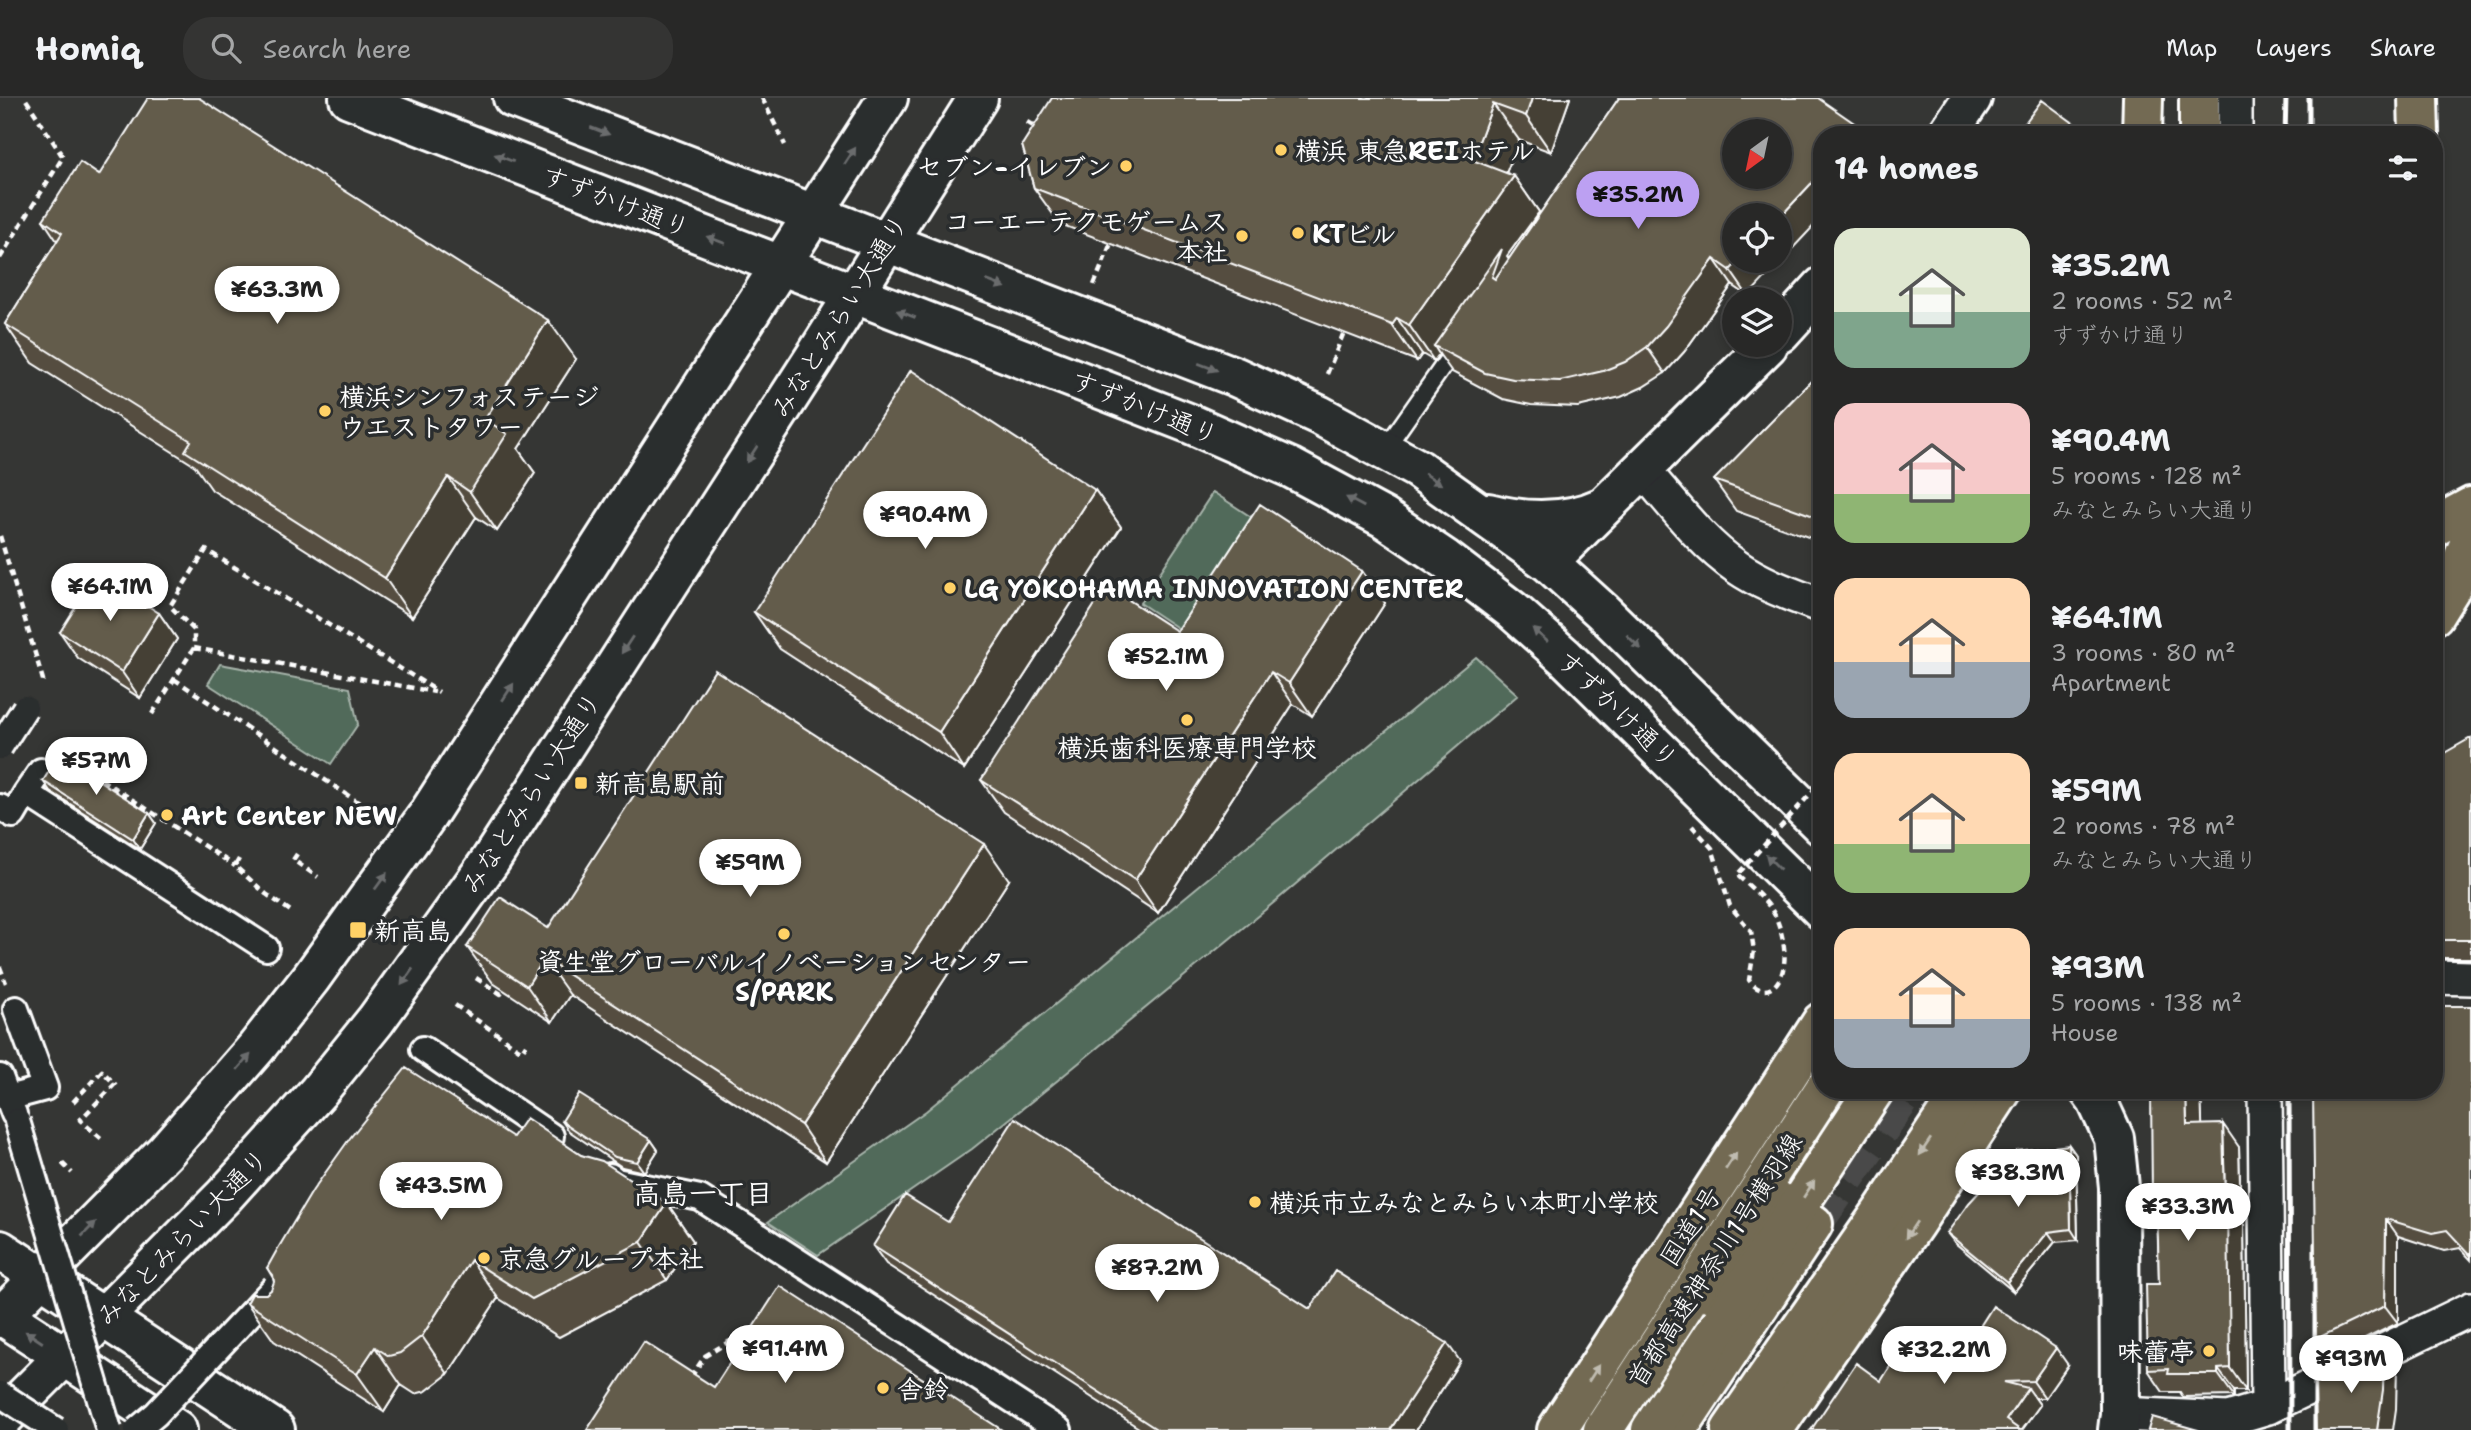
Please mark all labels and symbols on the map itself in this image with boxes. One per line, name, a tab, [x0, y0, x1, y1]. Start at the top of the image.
north arrow	[1722, 119, 1792, 189]
one-way arrow	[590, 126, 611, 137]
place label: 横浜 東急REIホテル	[1295, 133, 1535, 168]
marker: 横浜 東急REIホテル	[1273, 142, 1289, 158]
one-way arrow	[844, 147, 857, 166]
place label: セブン-イレブン	[917, 149, 1112, 184]
one-way arrow	[494, 152, 515, 163]
street label: すずかけ通り	[537, 157, 695, 245]
marker: セブン-イレブン	[1118, 158, 1134, 174]
pin: ¥35.2M	[1581, 172, 1695, 231]
place label: コーエーテクモゲームス 本社	[945, 204, 1228, 269]
street label: みなとみらい大通り	[762, 207, 916, 425]
place label: KTビル	[1312, 216, 1397, 251]
marker: KTビル	[1290, 225, 1306, 241]
marker: コーエーテクモゲームス 本社	[1234, 228, 1250, 244]
one-way arrow	[706, 234, 727, 245]
pin: ¥63.3M	[220, 266, 334, 326]
one-way arrow	[985, 279, 1006, 290]
one-way arrow	[896, 308, 917, 319]
one-way arrow	[1197, 361, 1218, 372]
street label: すずかけ通り	[1066, 362, 1224, 452]
place label: 横浜シンフォステージ ウエストタワー	[339, 379, 599, 444]
marker: 横浜シンフォステージ ウエストタワー	[317, 403, 333, 419]
one-way arrow	[745, 444, 758, 464]
one-way arrow	[1424, 472, 1442, 486]
pin: ¥90.4M	[868, 491, 982, 551]
one-way arrow	[1345, 496, 1365, 508]
pin: ¥64.1M	[53, 564, 167, 623]
place label: LG YOKOHAMA INNOVATION CENTER	[964, 571, 1464, 606]
marker: LG YOKOHAMA INNOVATION CENTER	[942, 580, 958, 596]
one-way arrow	[1532, 628, 1549, 643]
one-way arrow	[1625, 633, 1642, 649]
pin: ¥52.1M	[1109, 634, 1223, 693]
one-way arrow	[621, 635, 634, 655]
street label: すずかけ通り	[1550, 642, 1686, 776]
one-way arrow	[501, 682, 514, 701]
street label: みなとみらい大通り	[453, 685, 609, 901]
marker: 横浜歯科医療専門学校	[1179, 712, 1195, 728]
place label: 横浜歯科医療専門学校	[1057, 730, 1317, 765]
pin: ¥57M	[55, 738, 137, 797]
place label: 新高島駅前	[595, 766, 725, 801]
marker: 新高島駅前	[573, 775, 589, 791]
place label: Art Center NEW	[181, 798, 398, 833]
marker: Art Center NEW	[159, 807, 175, 823]
pin: ¥59M	[709, 840, 791, 899]
one-way arrow	[1765, 854, 1782, 871]
one-way arrow	[374, 872, 388, 890]
place label: 新高島	[374, 913, 452, 948]
marker: 新高島	[348, 920, 368, 940]
marker: 資生堂グローバルイノベーションセンター S/PARK	[776, 926, 792, 942]
place label: 資生堂グローバルイノベーションセンター S/PARK	[537, 944, 1031, 1009]
one-way arrow	[400, 968, 414, 986]
one-way arrow	[236, 1053, 252, 1071]
street label: 首都高速神奈川1号横羽線	[1618, 1126, 1810, 1394]
one-way arrow	[1918, 1138, 1932, 1156]
street label: みなとみらい大通り	[88, 1141, 276, 1333]
pin: ¥38.3M	[1961, 1150, 2075, 1209]
one-way arrow	[1725, 1151, 1738, 1171]
pin: ¥43.5M	[384, 1162, 498, 1222]
district label: 高島一丁目	[633, 1174, 773, 1212]
street label: 国道1号	[1651, 1179, 1729, 1273]
one-way arrow	[1803, 1179, 1816, 1198]
pin: ¥33.3M	[2131, 1184, 2245, 1243]
place label: 横浜市立みなとみらい本町小学校	[1269, 1185, 1659, 1220]
marker: 横浜市立みなとみらい本町小学校	[1247, 1194, 1263, 1210]
one-way arrow	[1905, 1220, 1918, 1239]
one-way arrow	[81, 1221, 97, 1238]
place label: 京急グループ本社	[498, 1241, 704, 1276]
pin: ¥87.2M	[1100, 1244, 1214, 1304]
marker: 京急グループ本社	[476, 1250, 492, 1266]
pin: ¥91.4M	[728, 1326, 842, 1385]
pin: ¥32.2M	[1887, 1326, 2001, 1386]
one-way arrow	[24, 1330, 43, 1343]
place label: 味蕾亭	[2117, 1334, 2195, 1369]
pin: ¥93M	[2310, 1336, 2392, 1395]
marker: 味蕾亭	[2201, 1343, 2217, 1359]
one-way arrow	[1588, 1363, 1601, 1382]
place label: 舎鈴	[897, 1371, 949, 1406]
marker: 舎鈴	[875, 1380, 891, 1396]

